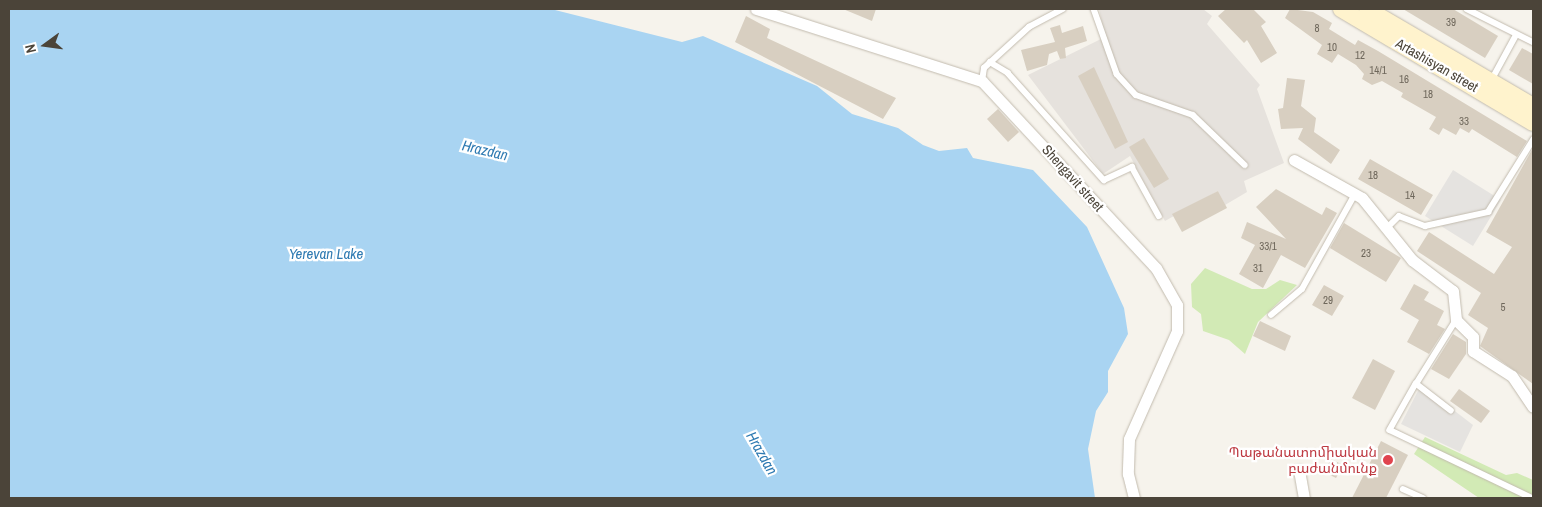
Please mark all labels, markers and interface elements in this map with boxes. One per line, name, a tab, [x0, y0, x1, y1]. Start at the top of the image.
house number: 39	[1446, 15, 1456, 29]
north arrow	[20, 20, 70, 70]
house number: 8	[1314, 21, 1320, 35]
street label: Artashisyan street	[1393, 35, 1481, 95]
house number: 10	[1327, 40, 1337, 54]
text: N	[21, 42, 40, 55]
house number: 12	[1355, 48, 1365, 62]
house number: 14/1	[1369, 63, 1387, 77]
house number: 16	[1399, 72, 1409, 86]
house number: 18	[1423, 87, 1433, 101]
house number: 33	[1459, 114, 1469, 128]
water label: Hrazdan	[460, 136, 510, 164]
street label: Shengavit street	[1039, 141, 1107, 215]
house number: 18	[1368, 168, 1378, 182]
house number: 14	[1405, 188, 1415, 202]
house number: 33/1	[1259, 239, 1277, 253]
water label: Yerevan Lake	[289, 245, 363, 263]
house number: 23	[1361, 246, 1371, 260]
house number: 31	[1253, 261, 1263, 275]
house number: 29	[1323, 293, 1333, 307]
house number: 5	[1500, 300, 1506, 314]
water label: Hrazdan	[743, 428, 781, 478]
place label: Պաթանատոմիական բաժանմունք	[1229, 444, 1377, 477]
marker: Պաթանատոմիական բաժանմունք	[1381, 453, 1395, 467]

